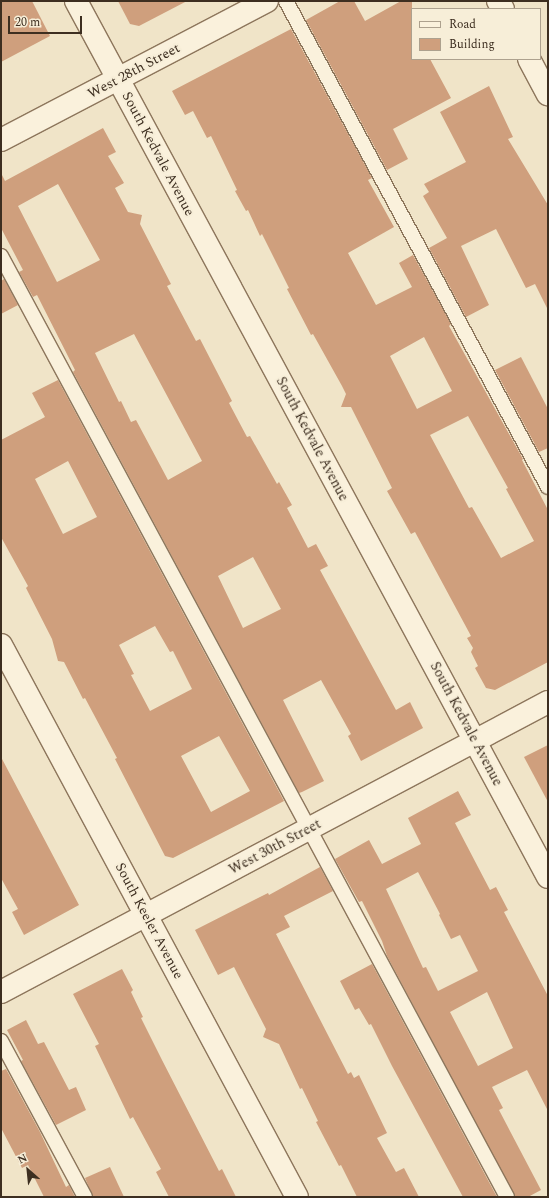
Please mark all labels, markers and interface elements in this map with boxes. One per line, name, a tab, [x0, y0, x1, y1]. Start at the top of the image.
scale bar	[10, 8, 84, 34]
legend	[411, 8, 541, 60]
text: 20 m	[15, 13, 40, 32]
text: Road	[449, 15, 476, 34]
text: Building	[449, 35, 495, 54]
street label: West 28th Street	[85, 40, 183, 102]
street label: South Kedvale Avenue	[118, 89, 198, 219]
street label: South Kedvale Avenue	[272, 374, 352, 504]
street label: South Kedvale Avenue	[426, 659, 506, 789]
street label: West 30th Street	[226, 816, 324, 878]
street label: South Keeler Avenue	[111, 860, 187, 982]
text: N	[14, 1149, 30, 1168]
north arrow	[8, 1150, 48, 1190]

